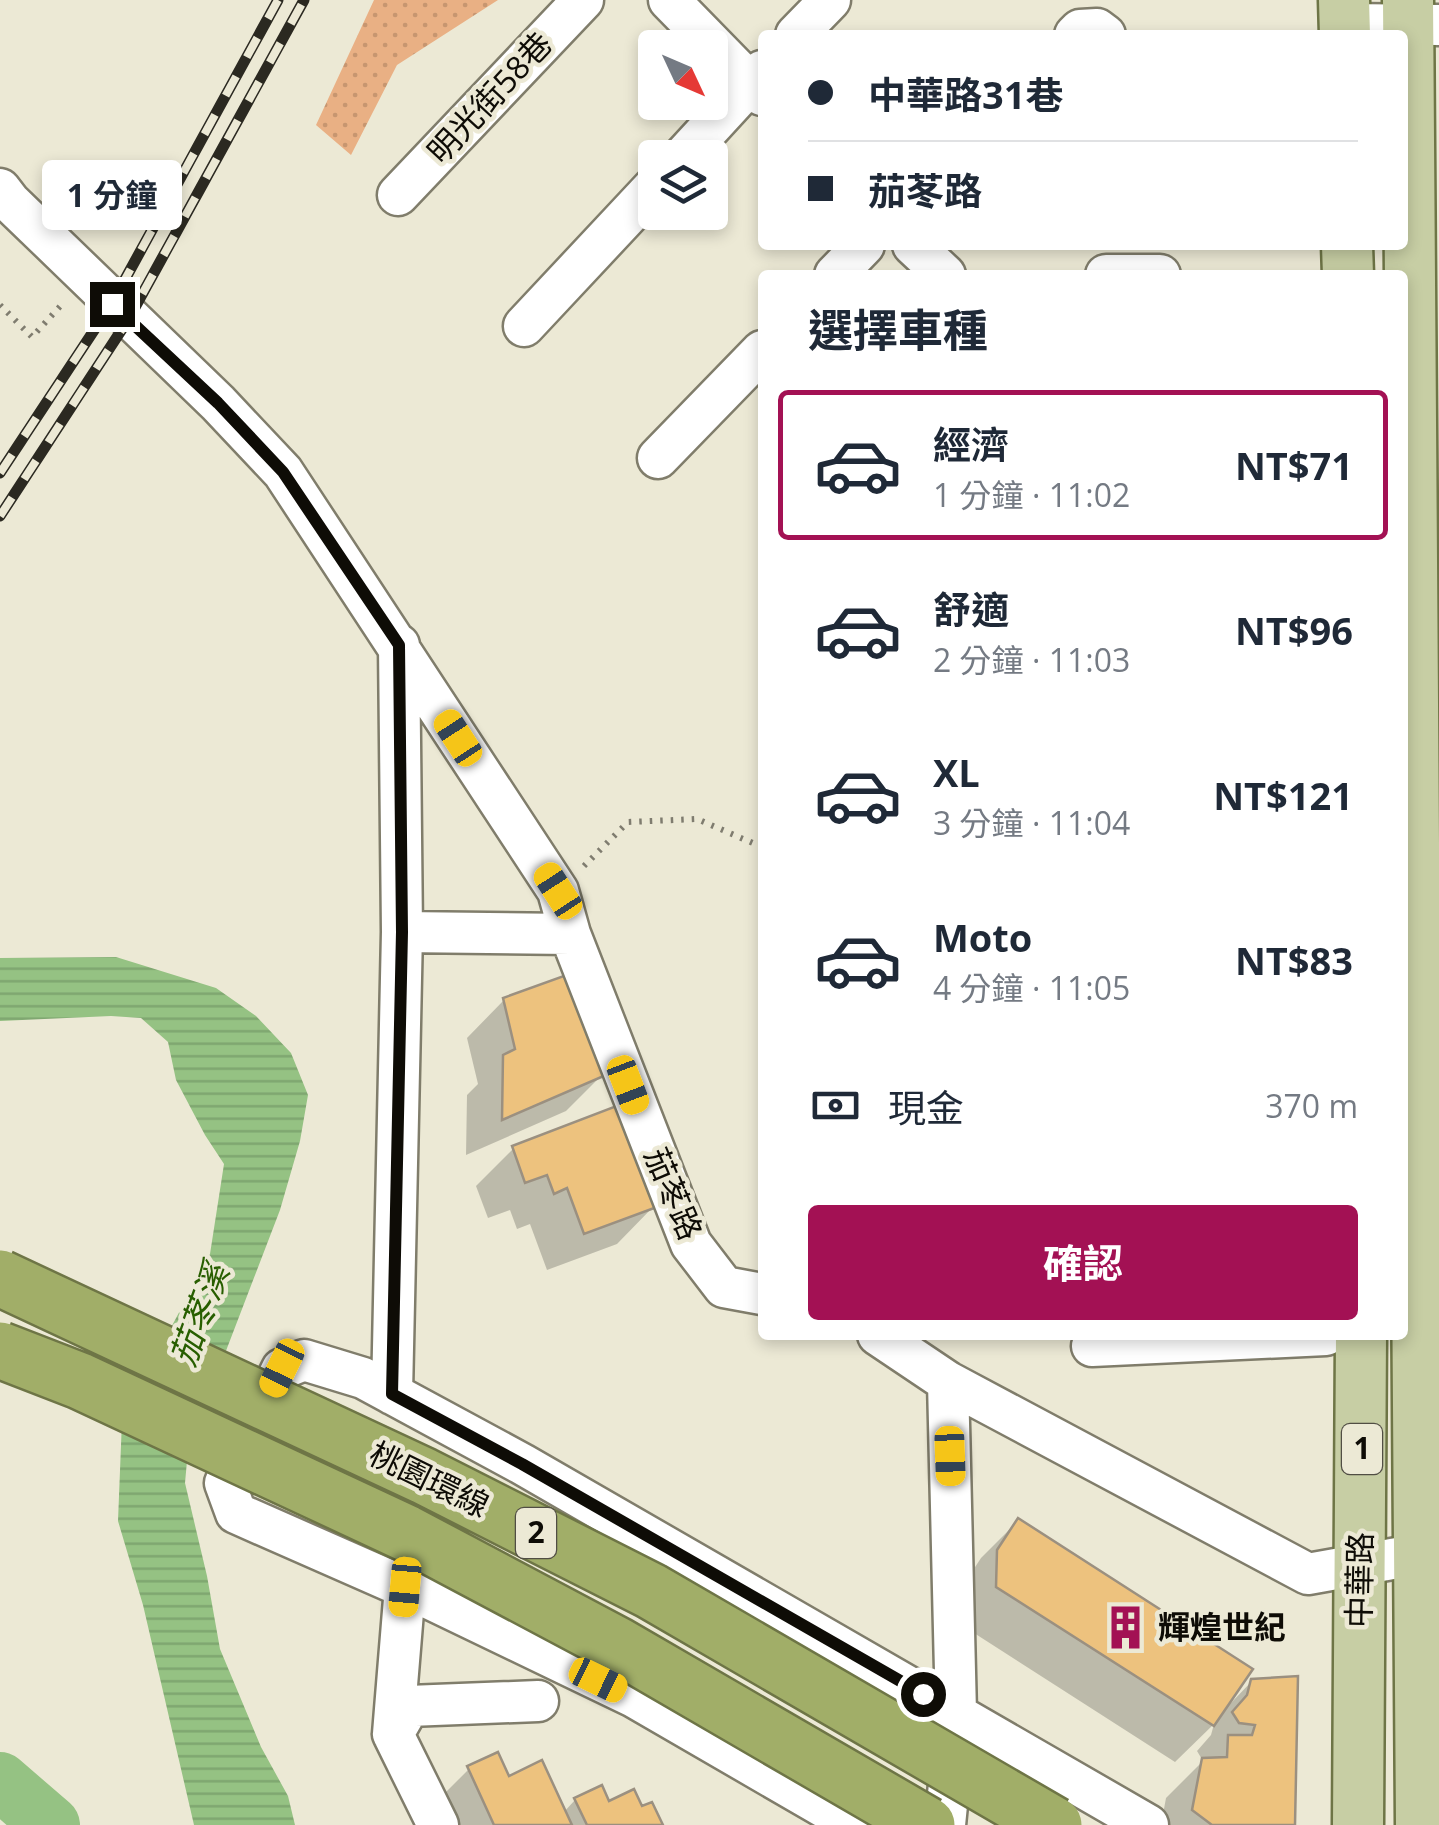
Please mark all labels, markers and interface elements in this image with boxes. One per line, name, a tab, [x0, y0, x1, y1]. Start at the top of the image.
street label: 明光街58巷	[417, 22, 561, 172]
north arrow	[638, 30, 728, 120]
map controls	[638, 30, 728, 230]
text: 中華路31巷	[868, 68, 1063, 120]
button: layers	[638, 140, 728, 230]
callout: 1 分鐘	[42, 159, 182, 229]
text: 茄苳路	[868, 164, 982, 216]
text: 1 分鐘	[67, 173, 157, 216]
route end	[90, 282, 135, 327]
text: 選擇車種	[808, 299, 988, 360]
text: 經濟	[933, 418, 1009, 470]
icon: car	[813, 420, 903, 510]
text: NT$71	[1235, 439, 1353, 491]
text: 1 分鐘 · 11:02	[933, 473, 1130, 516]
text: 舒適	[933, 583, 1009, 635]
icon: car	[813, 585, 903, 675]
text: NT$96	[1235, 604, 1353, 656]
text: 2 分鐘 · 11:03	[933, 638, 1130, 681]
car	[429, 705, 487, 771]
text: XL	[933, 746, 980, 798]
icon: car	[813, 750, 903, 840]
text: NT$121	[1213, 769, 1353, 821]
text: 3 分鐘 · 11:04	[933, 801, 1130, 844]
car	[529, 858, 587, 924]
text: Moto	[933, 911, 1032, 963]
icon: car	[813, 915, 903, 1005]
text: NT$83	[1235, 934, 1353, 986]
text: 4 分鐘 · 11:05	[933, 966, 1130, 1009]
car	[603, 1052, 653, 1118]
icon: cash	[808, 1078, 863, 1133]
text: 現金	[888, 1081, 964, 1133]
text: 370 m	[1265, 1084, 1358, 1127]
street label: 茄苳路	[636, 1141, 713, 1246]
button: 確認	[808, 1205, 1358, 1320]
water label: 茄苳溪	[159, 1252, 240, 1372]
car	[255, 1334, 309, 1402]
road number: 1	[1342, 1424, 1382, 1474]
car	[934, 1425, 966, 1487]
street label: 桃園環線	[363, 1431, 497, 1526]
road number: 2	[516, 1508, 556, 1558]
street label: 中華路	[1336, 1532, 1381, 1628]
car	[387, 1556, 423, 1618]
building icon: 輝煌世紀	[1101, 1604, 1149, 1652]
place label: 輝煌世紀	[1158, 1605, 1286, 1648]
car	[564, 1653, 632, 1707]
route start	[901, 1672, 946, 1717]

